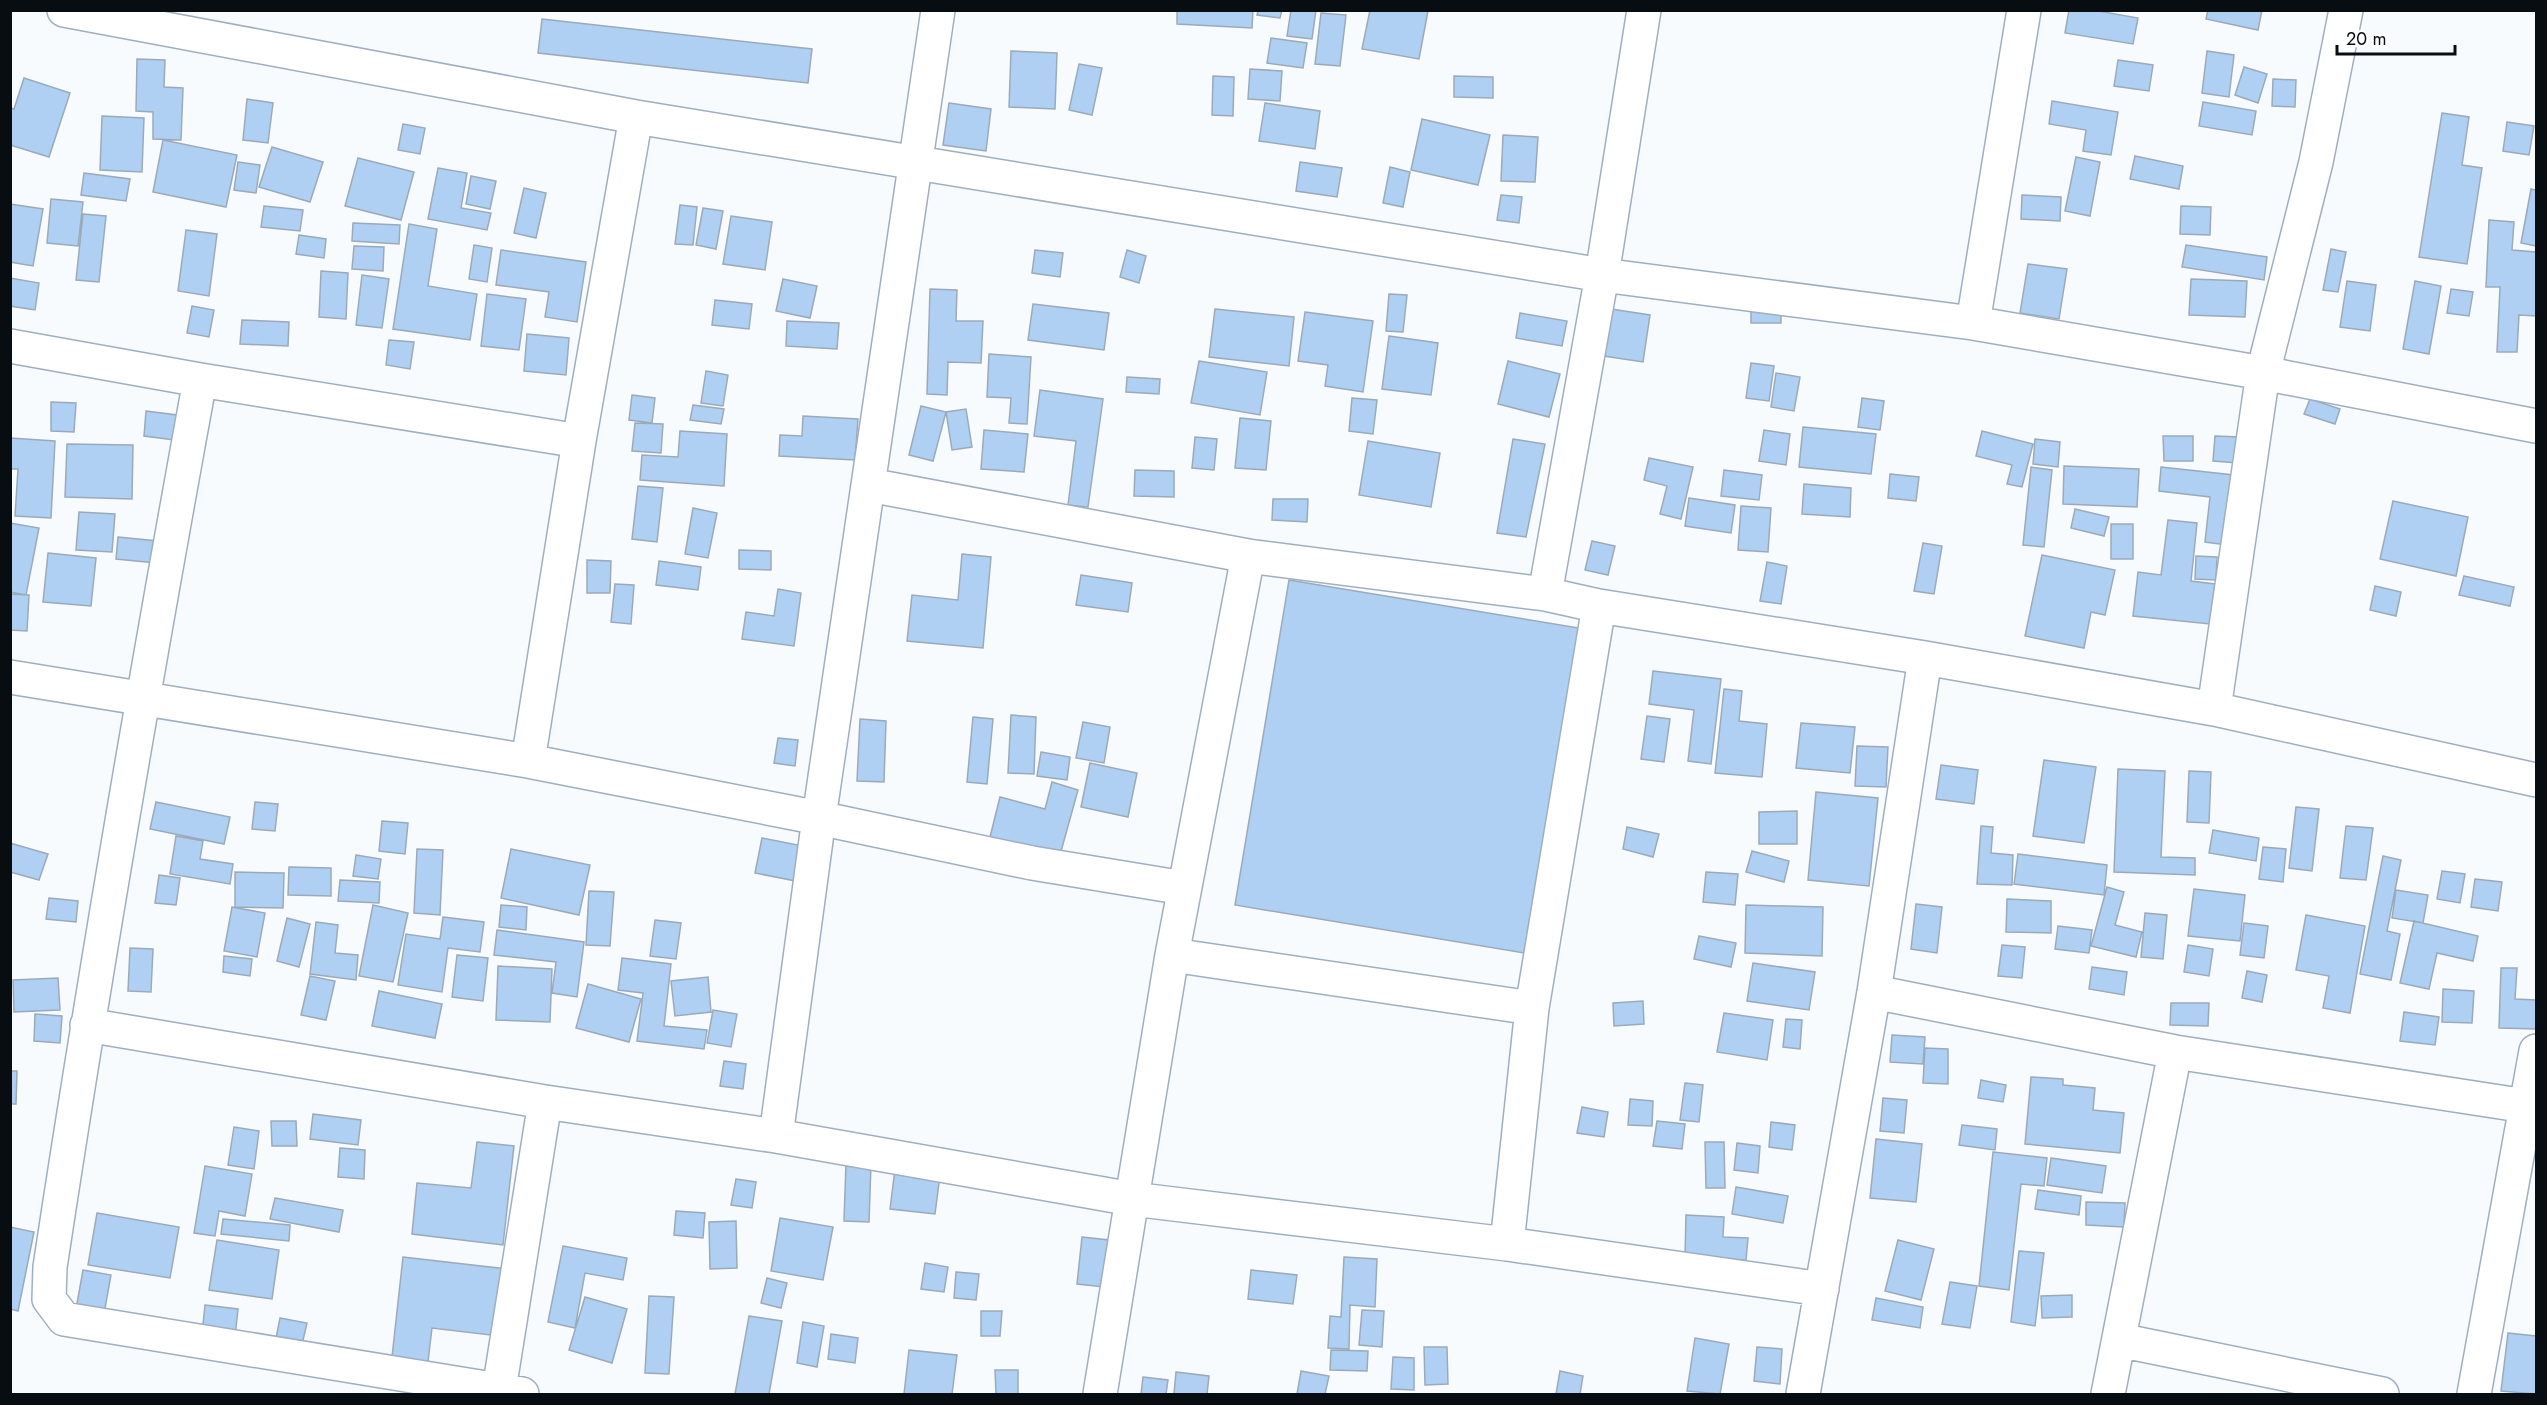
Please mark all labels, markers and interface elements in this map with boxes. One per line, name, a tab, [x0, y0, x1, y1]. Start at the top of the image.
scale bar	[2337, 18, 2456, 56]
text: 20 m	[2346, 26, 2386, 52]

